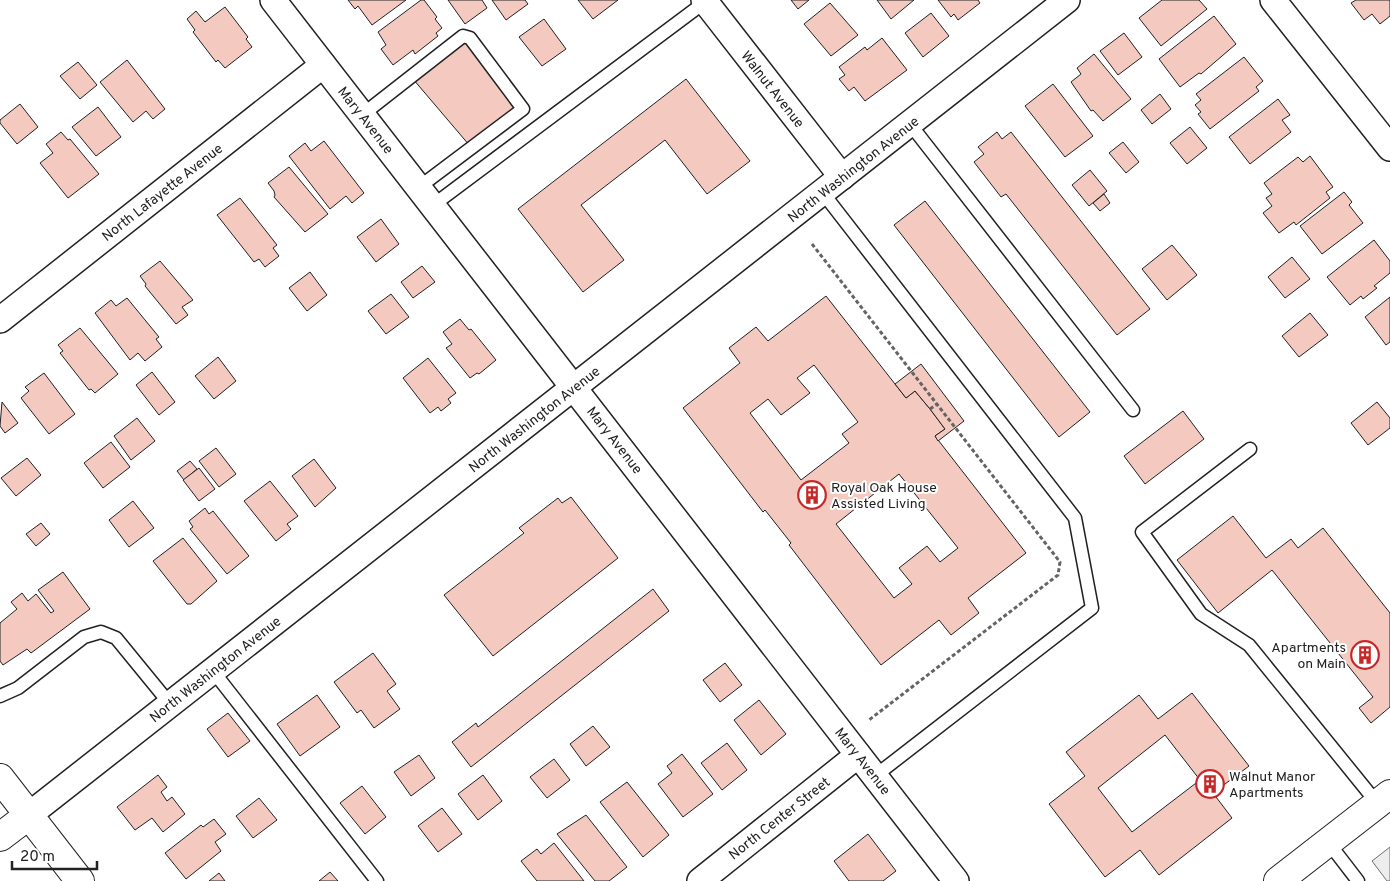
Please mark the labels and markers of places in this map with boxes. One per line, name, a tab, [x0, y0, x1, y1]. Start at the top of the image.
building icon: Royal Oak House Assisted Living	[797, 480, 827, 510]
place label: Royal Oak House Assisted Living	[831, 480, 937, 513]
place label: Apartments on Main	[1271, 640, 1346, 673]
building icon: Apartments on Main	[1350, 640, 1380, 670]
building icon: Walnut Manor Apartments	[1195, 769, 1225, 799]
place label: Walnut Manor Apartments	[1229, 769, 1316, 802]

